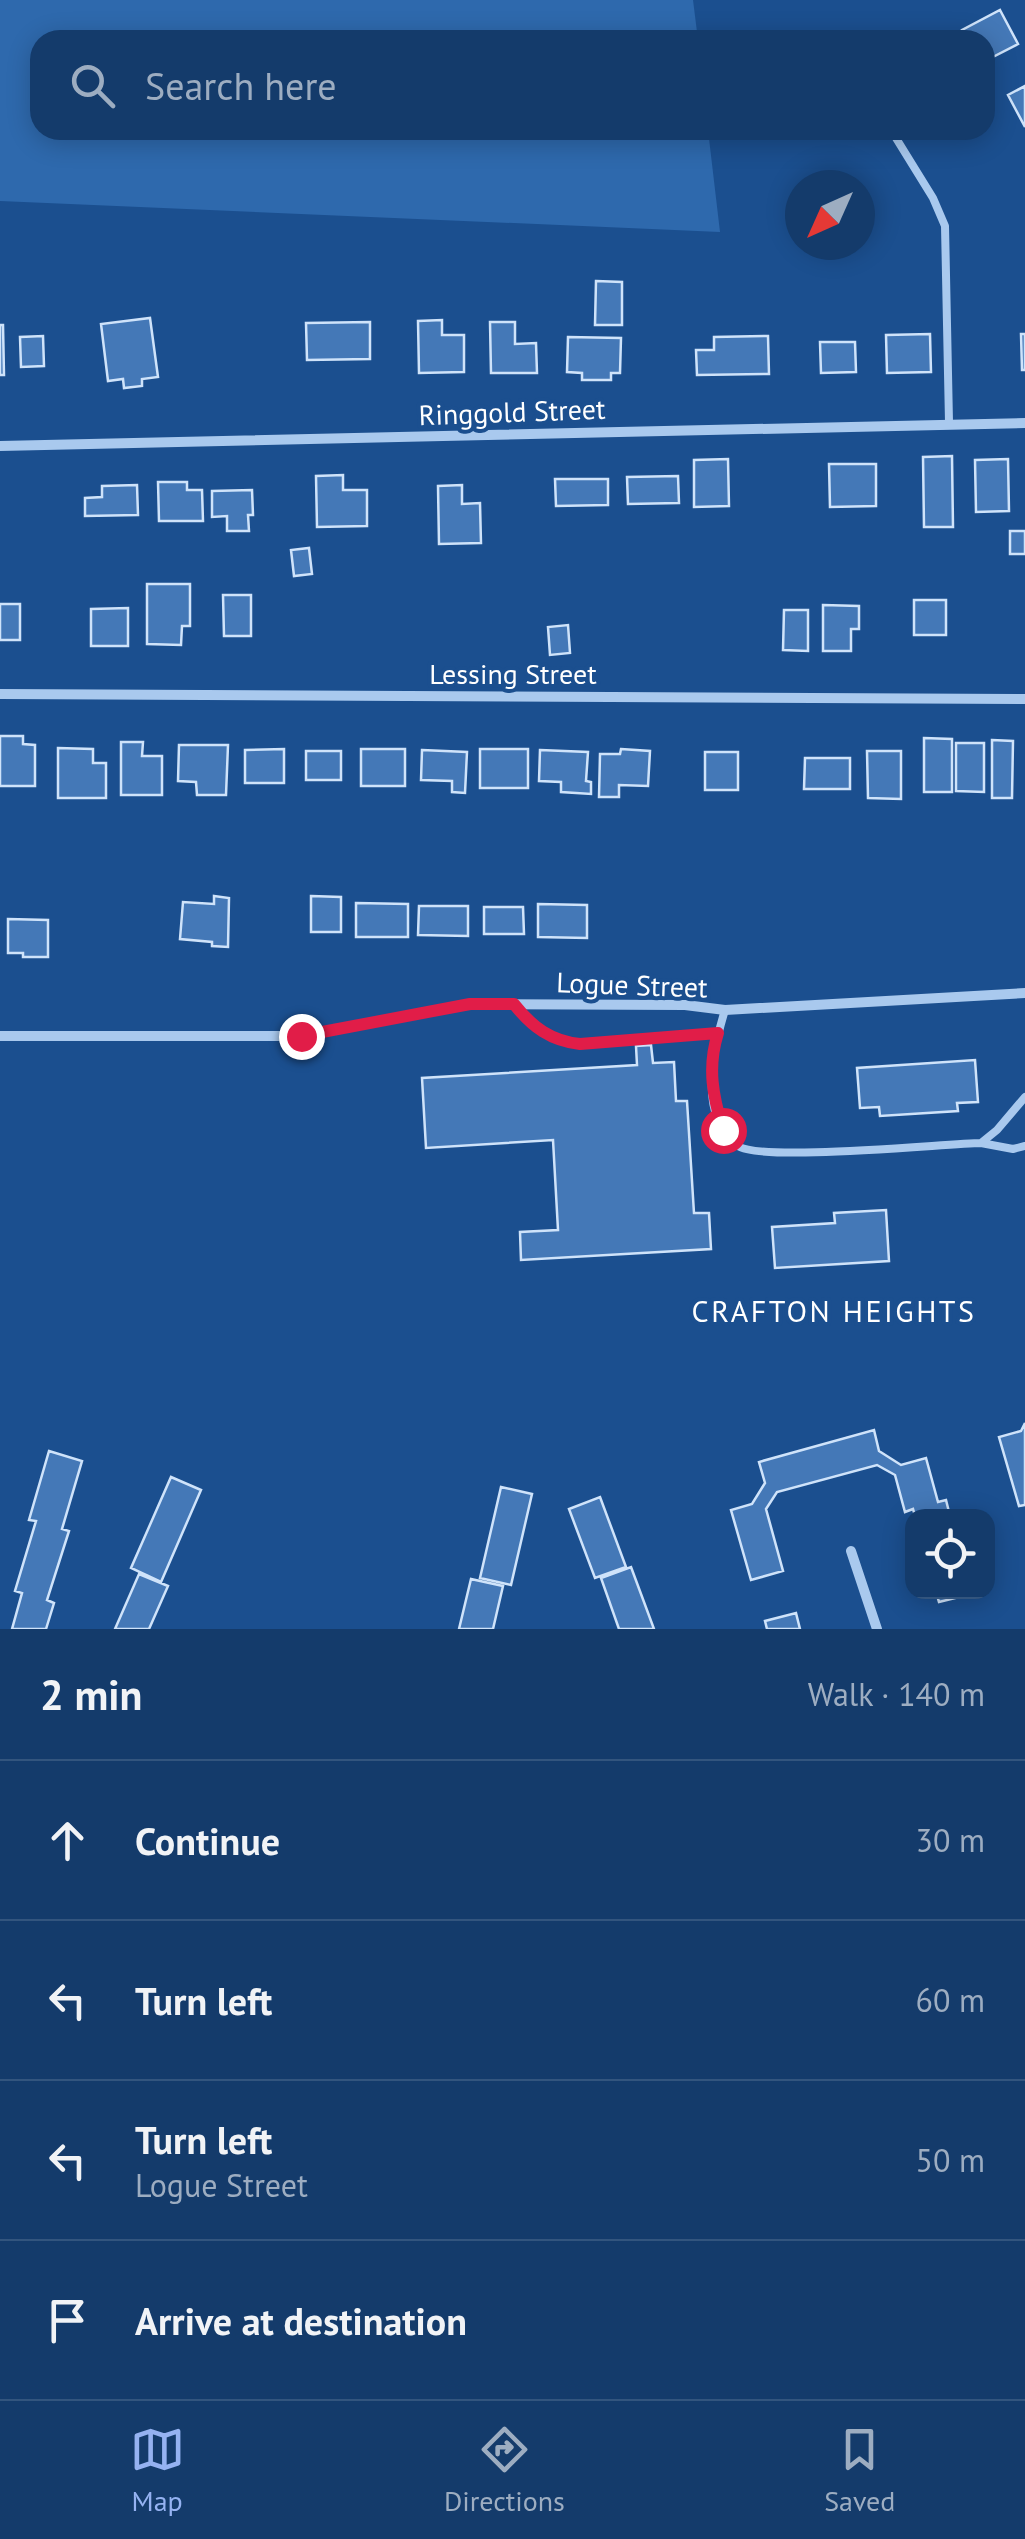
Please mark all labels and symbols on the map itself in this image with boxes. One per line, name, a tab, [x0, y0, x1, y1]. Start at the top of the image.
north arrow	[785, 170, 875, 260]
street label: Ringgold Street	[418, 390, 606, 433]
street label: Lessing Street	[429, 655, 597, 692]
street label: Logue Street	[556, 963, 709, 1006]
route end	[279, 1014, 325, 1060]
route start	[701, 1108, 747, 1154]
district label: CRAFTON HEIGHTS	[692, 1291, 976, 1330]

